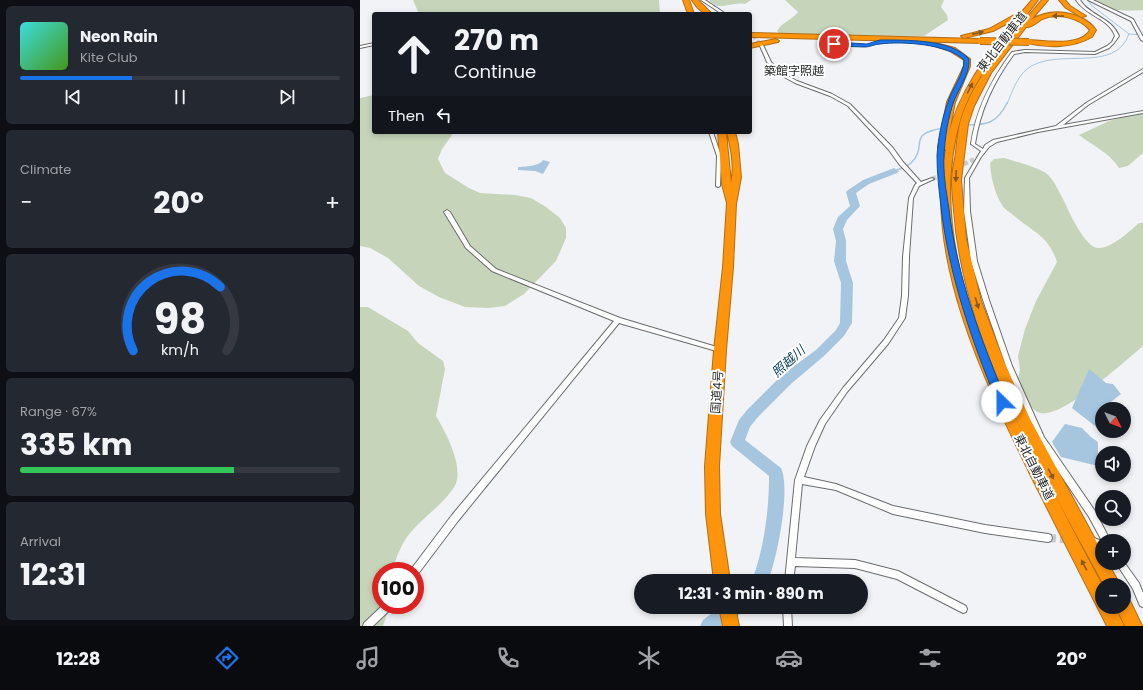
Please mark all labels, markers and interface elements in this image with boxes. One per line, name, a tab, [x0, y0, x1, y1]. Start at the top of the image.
street label: 東北自動車道	[973, 8, 1030, 75]
one-way arrow	[1052, 12, 1064, 19]
text: 270 m	[454, 21, 539, 60]
text: Neon Rain	[80, 26, 158, 47]
pin	[817, 27, 851, 61]
icon: ahead	[388, 28, 440, 80]
one-way arrow	[972, 30, 984, 36]
icon: arrive	[823, 33, 845, 55]
text: Kite Club	[80, 48, 138, 67]
text: Continue	[454, 59, 536, 84]
district label: 築館字照越	[764, 62, 824, 79]
one-way arrow	[967, 82, 973, 94]
icon: previous	[62, 86, 84, 108]
icon: pause	[169, 86, 191, 108]
icon: next	[276, 86, 298, 108]
icon: left	[433, 104, 455, 126]
text: Then	[388, 105, 425, 126]
text: Climate	[20, 160, 71, 179]
one-way arrow	[953, 170, 960, 182]
text: 20°	[153, 181, 204, 224]
text: −	[20, 187, 32, 218]
text: +	[325, 187, 340, 218]
text: 98	[154, 290, 206, 349]
one-way arrow	[974, 298, 980, 310]
text: km/h	[161, 340, 199, 360]
water label: 照越川	[767, 340, 811, 381]
street label: 国道4号	[707, 370, 726, 414]
position arrow	[981, 381, 1023, 423]
text: Range · 67%	[20, 402, 97, 421]
north arrow	[1095, 402, 1131, 438]
map controls	[1095, 402, 1131, 614]
text: 335 km	[20, 423, 132, 466]
street label: 東北自動車道	[1011, 431, 1058, 503]
button: sound	[1095, 446, 1131, 482]
one-way arrow	[1048, 468, 1055, 479]
button: search	[1095, 490, 1131, 526]
text: Arrival	[20, 532, 61, 551]
button: +	[1095, 534, 1131, 570]
text: 12:31	[20, 553, 86, 596]
one-way arrow	[1081, 560, 1087, 571]
speed limit sign: 100	[372, 562, 424, 614]
button: −	[1095, 578, 1131, 614]
text: 12:31 · 3 min · 890 m	[678, 583, 824, 604]
icon: directions	[213, 644, 241, 672]
icon: music	[354, 644, 382, 672]
icon: phone	[494, 644, 522, 672]
icon: climate	[635, 644, 663, 672]
icon: car	[775, 644, 803, 672]
icon: filters	[916, 644, 944, 672]
text: 12:28	[56, 646, 100, 671]
text: 20°	[1056, 646, 1087, 671]

